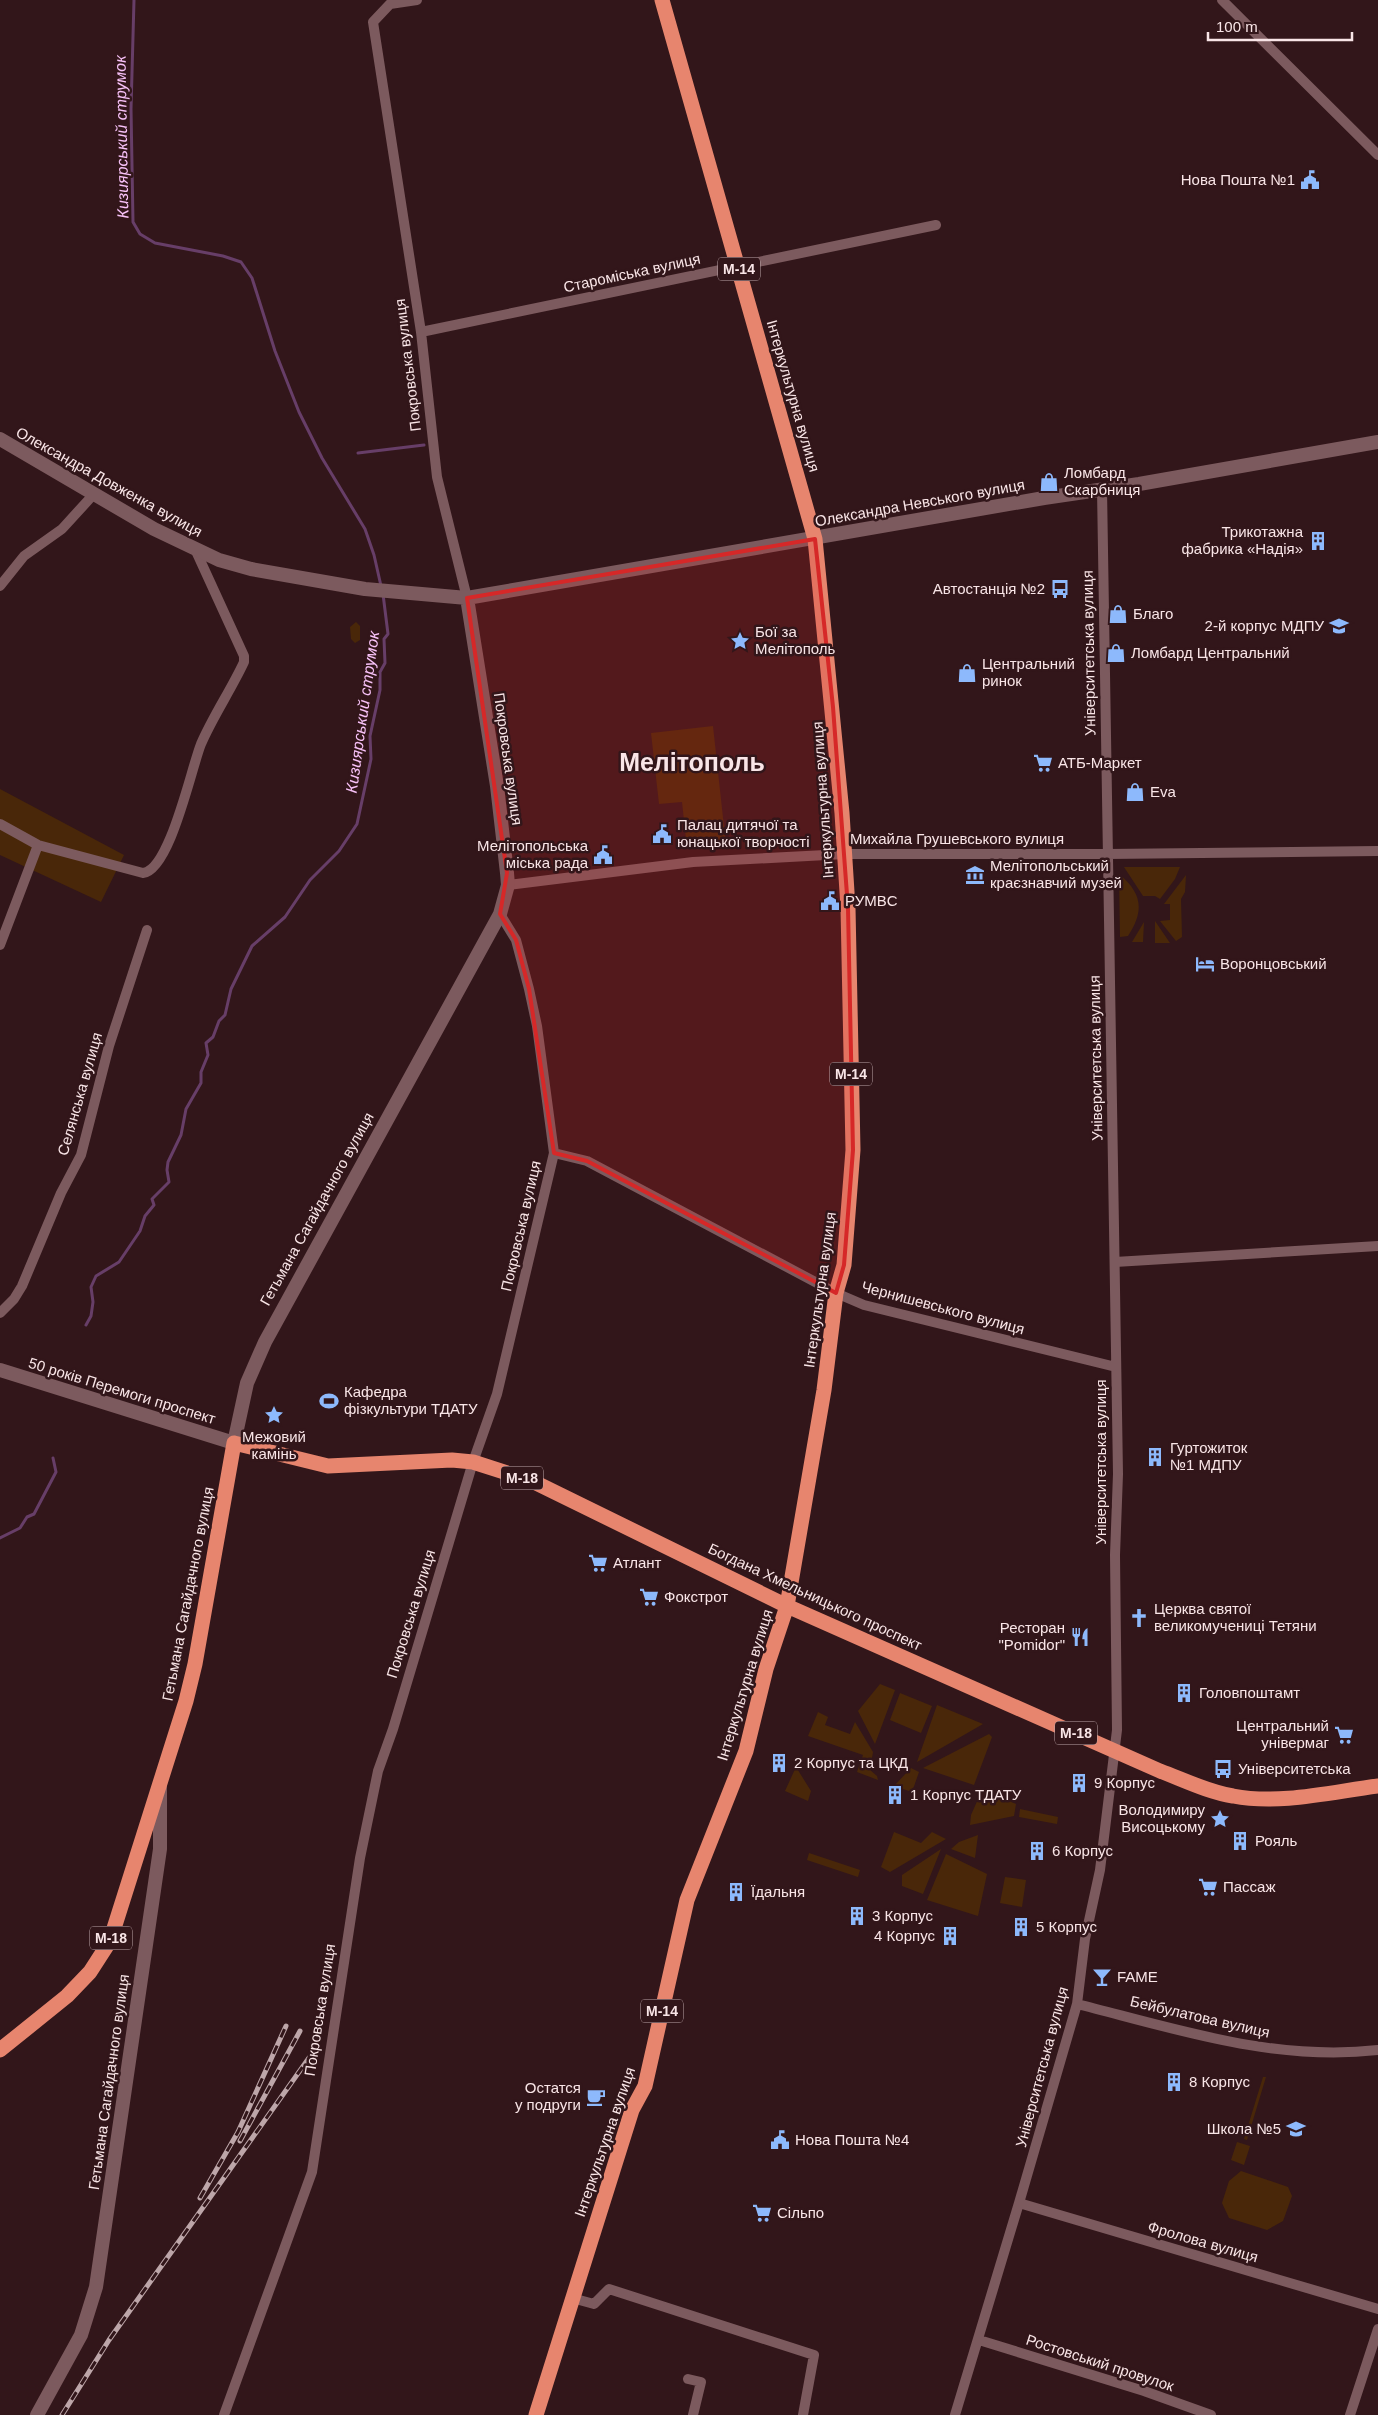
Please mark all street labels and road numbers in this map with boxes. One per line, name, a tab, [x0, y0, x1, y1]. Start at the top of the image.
street label: Староміська вулиця	[562, 250, 702, 295]
road number: М-14	[718, 258, 760, 280]
street label: Покровська вулиця	[391, 298, 424, 432]
street label: Інтеркультурна вулиця	[764, 318, 823, 474]
street label: Олександра Довженка вулиця	[13, 423, 205, 540]
street label: Олександра Невського вулиця	[814, 476, 1026, 529]
street label: Університетська вулиця	[1079, 570, 1098, 736]
street label: Покровська вулиця	[491, 692, 526, 826]
street label: Інтеркультурна вулиця	[809, 721, 836, 879]
street label: Михайла Грушевського вулиця	[850, 830, 1064, 847]
street label: Університетська вулиця	[1086, 975, 1105, 1141]
street label: Селянська вулиця	[54, 1030, 105, 1157]
road number: М-14	[830, 1062, 872, 1086]
street label: Гетьмана Сагайдачного вулиця	[256, 1109, 377, 1308]
street label: Покровська вулиця	[497, 1159, 544, 1293]
street label: Інтеркультурна вулиця	[800, 1211, 839, 1369]
street label: Чернишевського вулиця	[860, 1278, 1027, 1337]
street label: 50 років Перемоги проспект	[27, 1354, 218, 1427]
street label: Університетська вулиця	[1092, 1379, 1109, 1545]
road number: М-18	[501, 1466, 543, 1490]
street label: Гетьмана Сагайдачного вулиця	[158, 1485, 217, 1702]
street label: Богдана Хмельницького проспект	[706, 1539, 925, 1654]
street label: Покровська вулиця	[383, 1548, 438, 1680]
street label: Інтеркультурна вулиця	[713, 1607, 776, 1763]
road number: М-18	[1055, 1722, 1097, 1745]
road number: М-18	[90, 1926, 132, 1950]
street label: Покровська вулиця	[301, 1943, 338, 2077]
street label: Гетьмана Сагайдачного вулиця	[85, 1973, 132, 2191]
street label: Університетська вулиця	[1012, 1985, 1071, 2149]
street label: Бейбулатова вулиця	[1129, 1992, 1272, 2041]
road number: М-14	[641, 2000, 683, 2022]
street label: Інтеркультурна вулиця	[571, 2065, 638, 2219]
street label: Фролова вулиця	[1146, 2218, 1260, 2265]
street label: Ростовський провулок	[1024, 2331, 1177, 2395]

